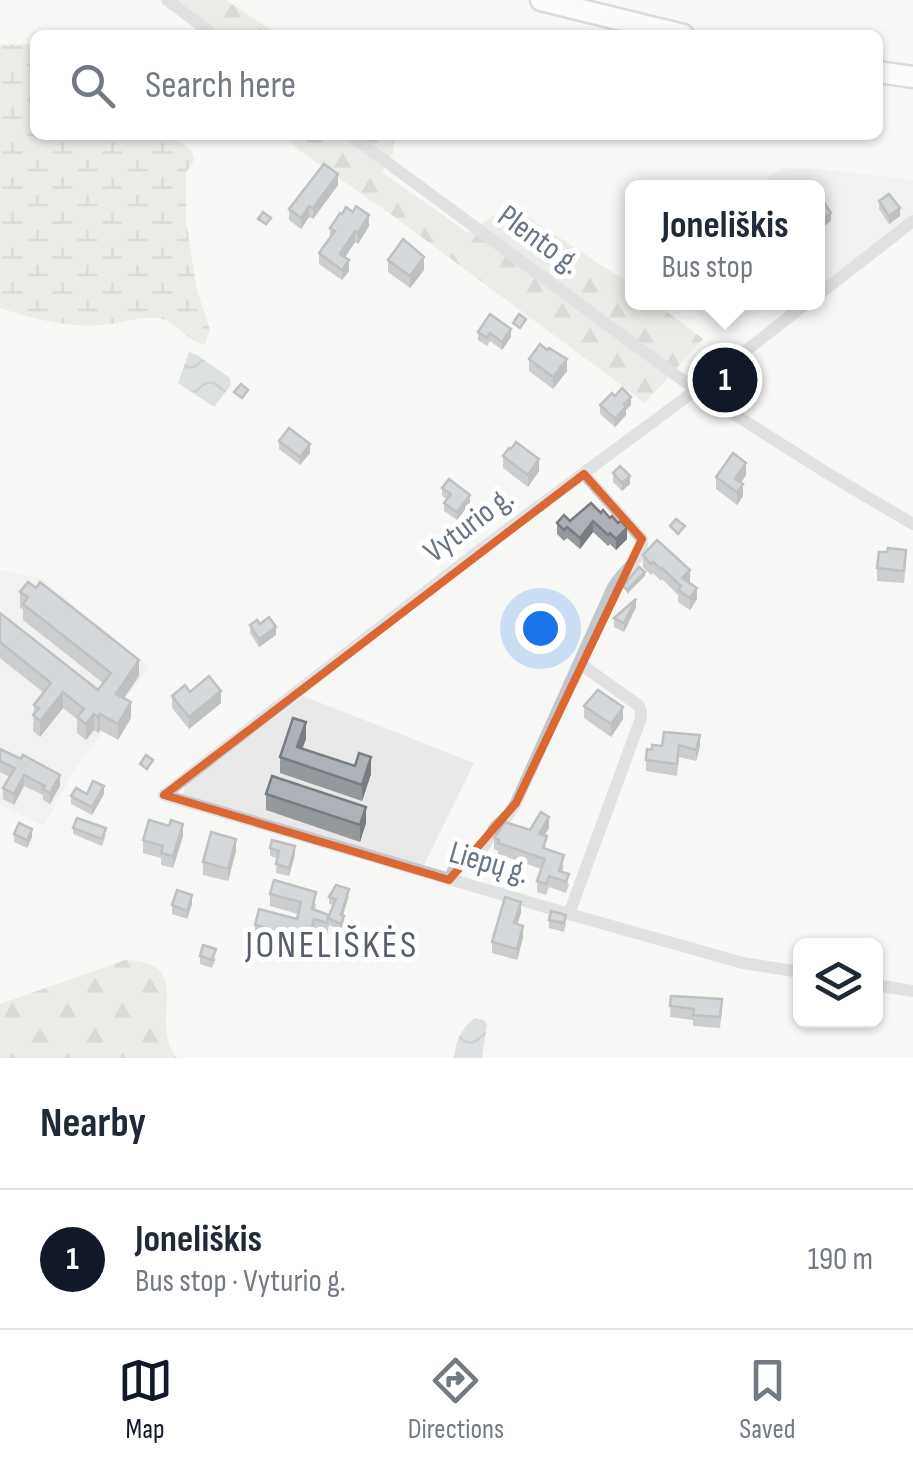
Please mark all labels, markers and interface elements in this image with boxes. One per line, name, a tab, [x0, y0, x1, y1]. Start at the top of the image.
search box	[30, 30, 883, 140]
icon: search	[65, 58, 120, 113]
text: Search here	[145, 63, 296, 108]
popup	[625, 180, 825, 310]
street label: Plento g.	[490, 197, 588, 283]
text: Joneliškis	[661, 203, 789, 248]
text: Bus stop	[661, 248, 753, 287]
pin: 1	[692, 342, 758, 418]
street label: Vyturio g.	[416, 479, 522, 571]
your location	[515, 603, 566, 654]
street label: Liepų g.	[445, 833, 533, 893]
district label: JONELIŠKĖS	[244, 923, 419, 968]
map controls	[793, 938, 883, 1028]
button: layers	[793, 938, 883, 1028]
text: Nearby	[40, 1098, 146, 1149]
text: Joneliškis	[135, 1217, 262, 1262]
text: 1	[66, 1240, 79, 1279]
text: 190 m	[808, 1240, 873, 1279]
text: Bus stop · Vyturio g.	[135, 1262, 346, 1301]
tab: Map	[118, 1353, 173, 1446]
tab: Directions	[408, 1353, 504, 1446]
tab: Saved	[739, 1353, 795, 1446]

